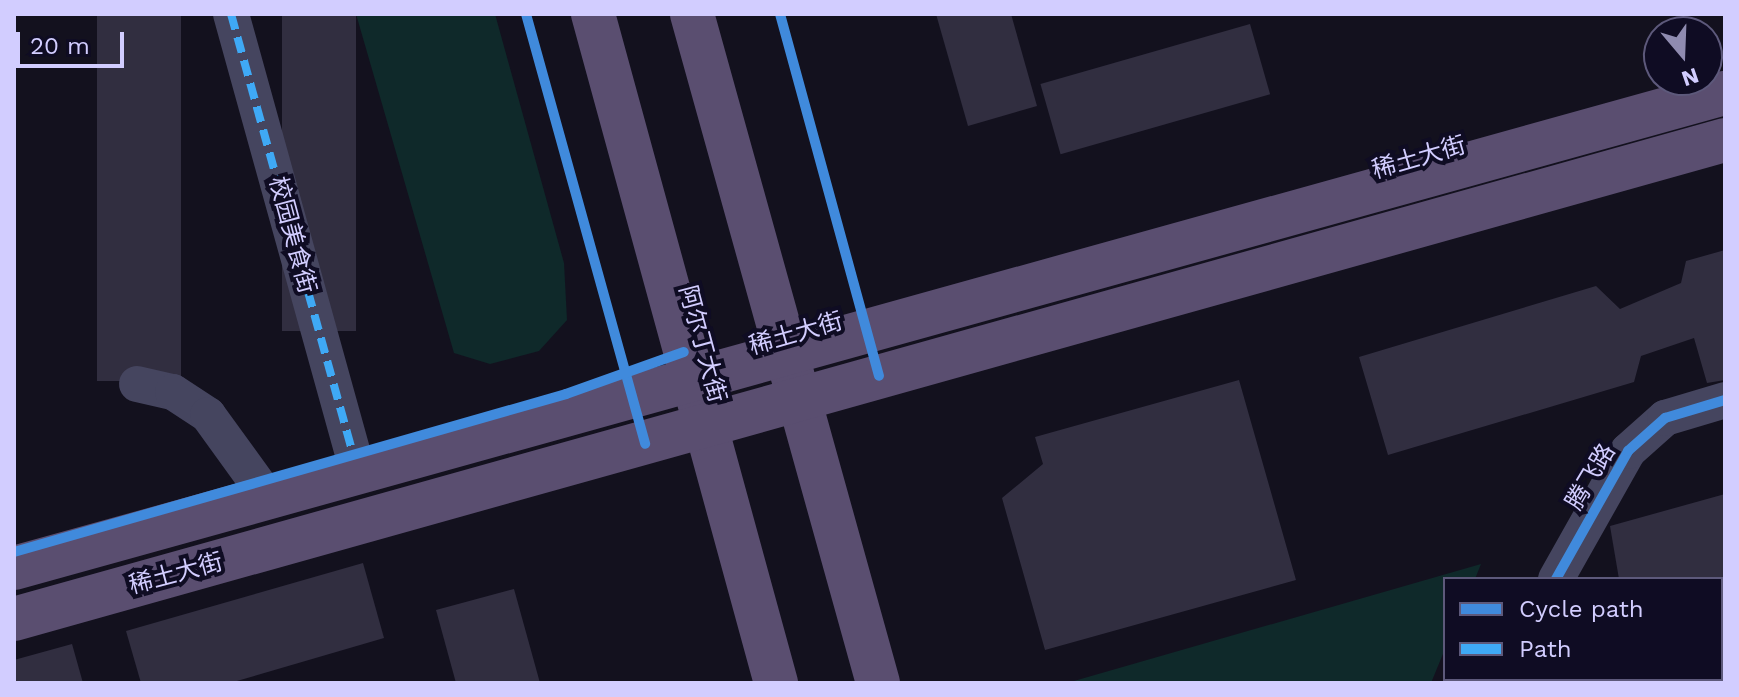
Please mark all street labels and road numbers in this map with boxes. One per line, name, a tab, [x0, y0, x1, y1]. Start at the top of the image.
street label: 稀土大街	[1369, 131, 1469, 185]
street label: 校园美食街	[263, 173, 321, 297]
street label: 阿尔丁大街	[673, 282, 731, 406]
street label: 稀土大街	[746, 307, 846, 361]
street label: 腾飞路	[1560, 439, 1622, 515]
street label: 稀土大街	[126, 548, 226, 600]

